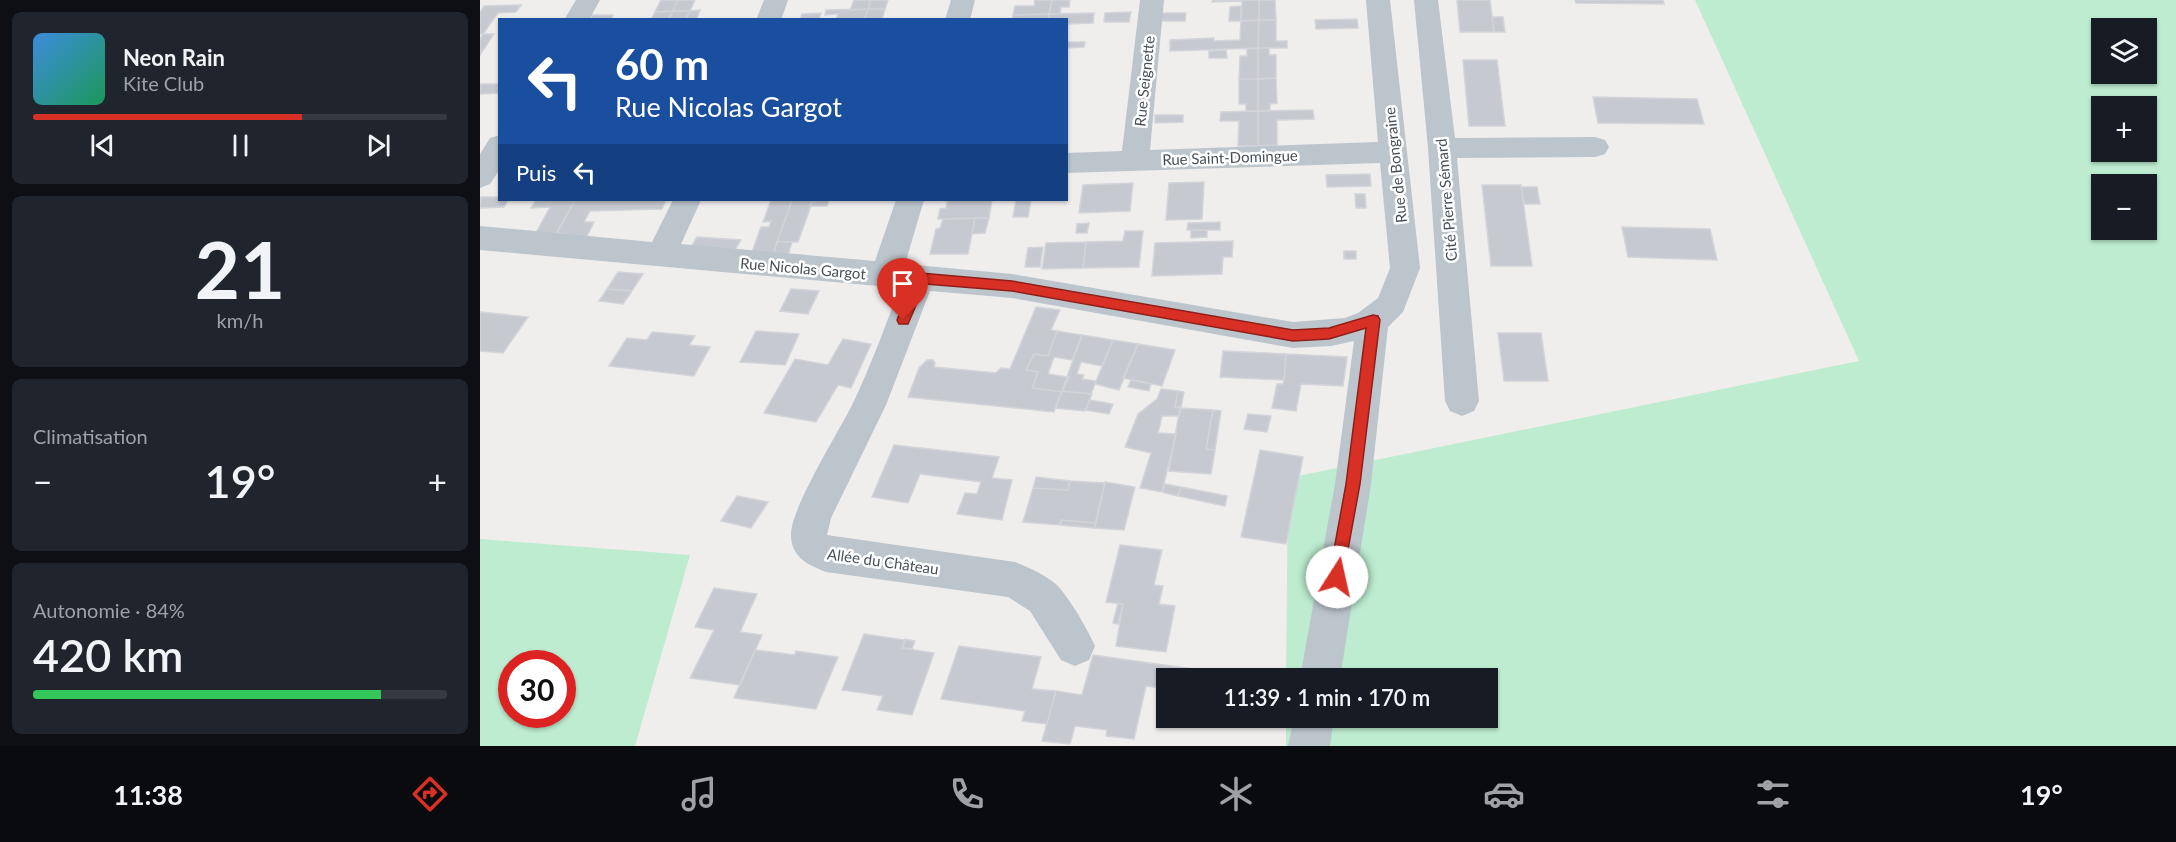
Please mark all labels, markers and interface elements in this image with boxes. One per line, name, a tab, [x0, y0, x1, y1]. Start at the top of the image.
map controls	[2091, 18, 2157, 240]
button: layers	[2091, 18, 2157, 84]
street label: Rue Seignette	[1130, 35, 1158, 127]
text: 60 m	[615, 39, 709, 89]
icon: left	[516, 42, 594, 120]
text: Neon Rain	[123, 44, 225, 71]
text: Kite Club	[123, 71, 204, 95]
text: Rue Nicolas Gargot	[615, 90, 842, 123]
button: +	[2091, 96, 2157, 162]
street label: Rue de Bongraine	[1380, 106, 1410, 224]
icon: previous	[86, 129, 119, 162]
icon: pause	[224, 129, 257, 162]
icon: next	[362, 129, 395, 162]
street label: Cité Pierre Sémard	[1432, 138, 1460, 262]
street label: Rue Saint-Domingue	[1162, 146, 1298, 168]
icon: left	[568, 156, 601, 189]
text: Puis	[516, 159, 556, 186]
button: −	[2091, 174, 2157, 240]
text: 21	[195, 222, 285, 316]
street label: Rue Nicolas Gargot	[739, 254, 867, 283]
pin	[877, 258, 928, 320]
icon: arrive	[886, 267, 919, 300]
text: km/h	[217, 308, 263, 332]
text: Climatisation	[33, 424, 148, 448]
text: 19°	[205, 454, 275, 508]
text: −	[33, 461, 52, 501]
text: +	[428, 461, 447, 501]
street label: Allée du Château	[826, 544, 940, 578]
position arrow	[1305, 545, 1369, 609]
text: Autonomie · 84%	[33, 598, 185, 622]
text: 420 km	[33, 628, 183, 682]
speed limit sign: 30	[498, 650, 576, 728]
text: 11:39 · 1 min · 170 m	[1224, 684, 1430, 711]
icon: directions	[409, 773, 451, 815]
icon: music	[678, 773, 720, 815]
icon: phone	[946, 773, 988, 815]
icon: climate	[1215, 773, 1257, 815]
icon: car	[1483, 773, 1525, 815]
icon: filters	[1752, 773, 1794, 815]
text: 11:38	[113, 778, 183, 811]
text: 19°	[2020, 778, 2063, 811]

